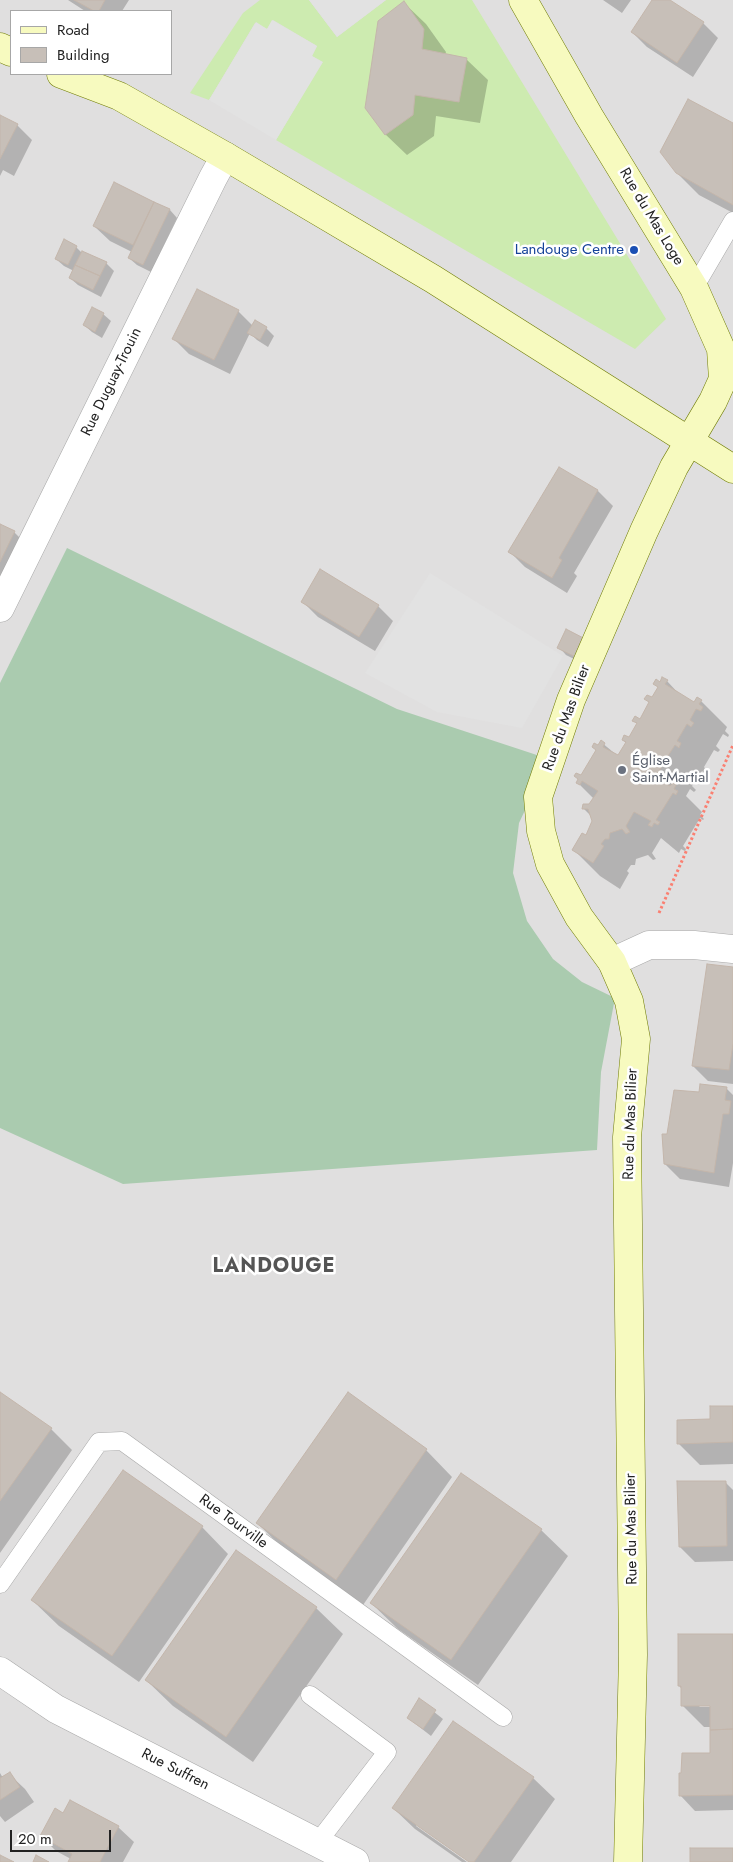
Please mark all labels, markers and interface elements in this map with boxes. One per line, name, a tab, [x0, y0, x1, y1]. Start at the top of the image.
legend	[10, 10, 172, 75]
text: Road	[57, 19, 89, 41]
text: Building	[57, 44, 109, 66]
street label: Rue du Mas Loge	[615, 165, 687, 269]
place label: Landouge Centre	[515, 241, 624, 259]
marker: Landouge Centre	[628, 244, 640, 256]
street label: Rue Duguay-Trouin	[78, 325, 146, 439]
street label: Rue du Mas Bilier	[539, 662, 595, 774]
place label: Église Saint-Martial	[632, 752, 709, 787]
marker: Église Saint-Martial	[616, 764, 628, 776]
street label: Rue du Mas Bilier	[620, 1068, 642, 1180]
district label: LANDOUGE	[211, 1255, 337, 1279]
street label: Rue du Mas Bilier	[622, 1473, 642, 1585]
street label: Rue Tourville	[195, 1491, 271, 1553]
street label: Rue Suffren	[138, 1745, 212, 1795]
scale bar	[12, 1820, 114, 1852]
text: 20 m	[18, 1828, 52, 1850]

